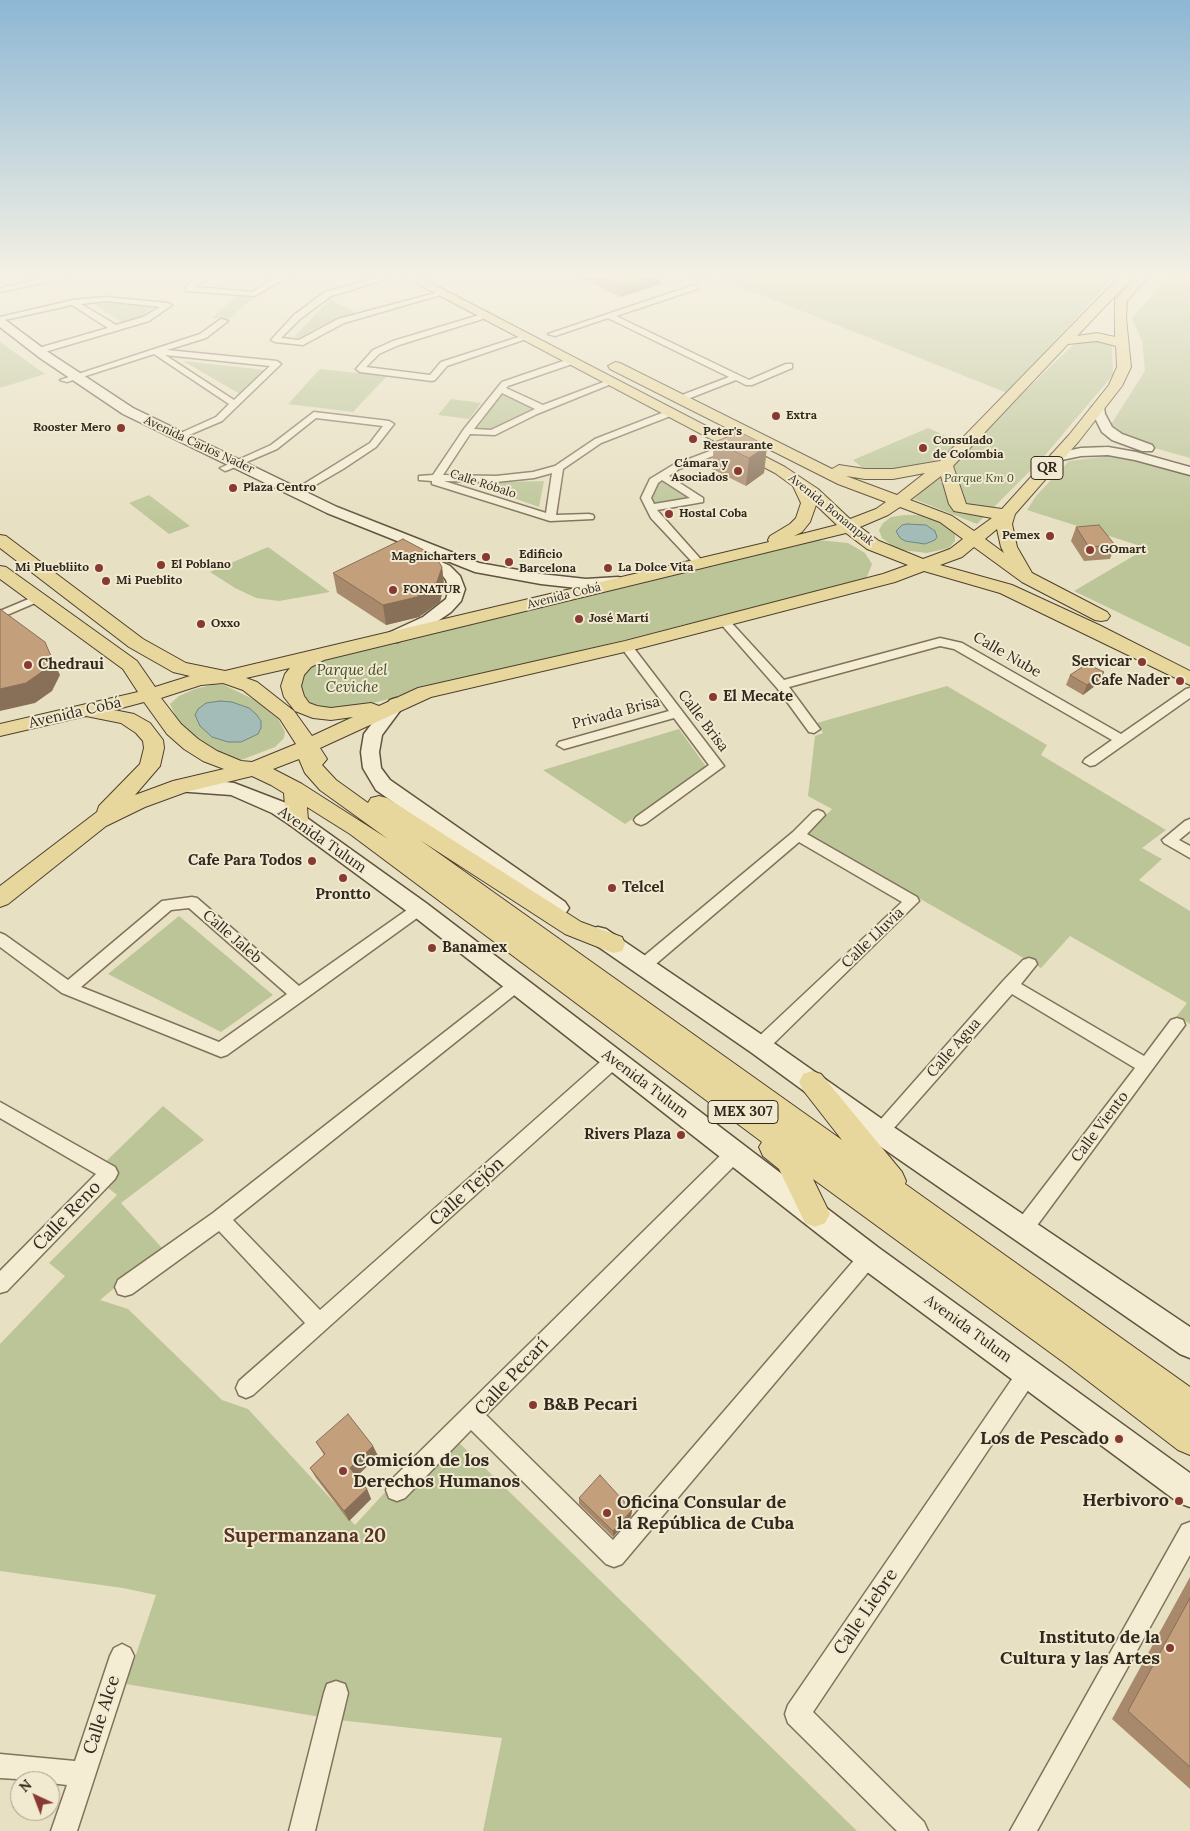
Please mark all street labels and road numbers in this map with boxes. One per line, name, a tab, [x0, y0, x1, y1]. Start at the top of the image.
street label: Avenida Carlos Nader	[142, 413, 256, 477]
road number: QR	[1031, 456, 1063, 479]
street label: Calle Róbalo	[448, 467, 518, 501]
street label: Avenida Bonampak	[785, 471, 877, 549]
street label: Avenida Cobá	[526, 580, 602, 612]
street label: Calle Nube	[970, 628, 1044, 682]
street label: Calle Brisa	[674, 686, 732, 756]
street label: Privada Brisa	[570, 693, 662, 733]
street label: Avenida Cobá	[27, 694, 123, 732]
street label: Avenida Tulum	[274, 803, 370, 877]
street label: Calle Lluvia	[838, 904, 908, 972]
street label: Calle Jaleb	[199, 906, 265, 968]
street label: Calle Agua	[923, 1015, 985, 1081]
street label: Avenida Tulum	[598, 1046, 692, 1122]
street label: Calle Viento	[1068, 1088, 1132, 1166]
road number: MEX 307	[708, 1100, 778, 1124]
street label: Calle Tejón	[425, 1153, 509, 1231]
street label: Calle Reno	[28, 1177, 106, 1255]
street label: Avenida Tulum	[921, 1291, 1015, 1367]
street label: Calle Pecarí	[471, 1334, 553, 1420]
street label: Calle Liebre	[829, 1565, 903, 1659]
street label: Calle Alce	[79, 1673, 125, 1757]

